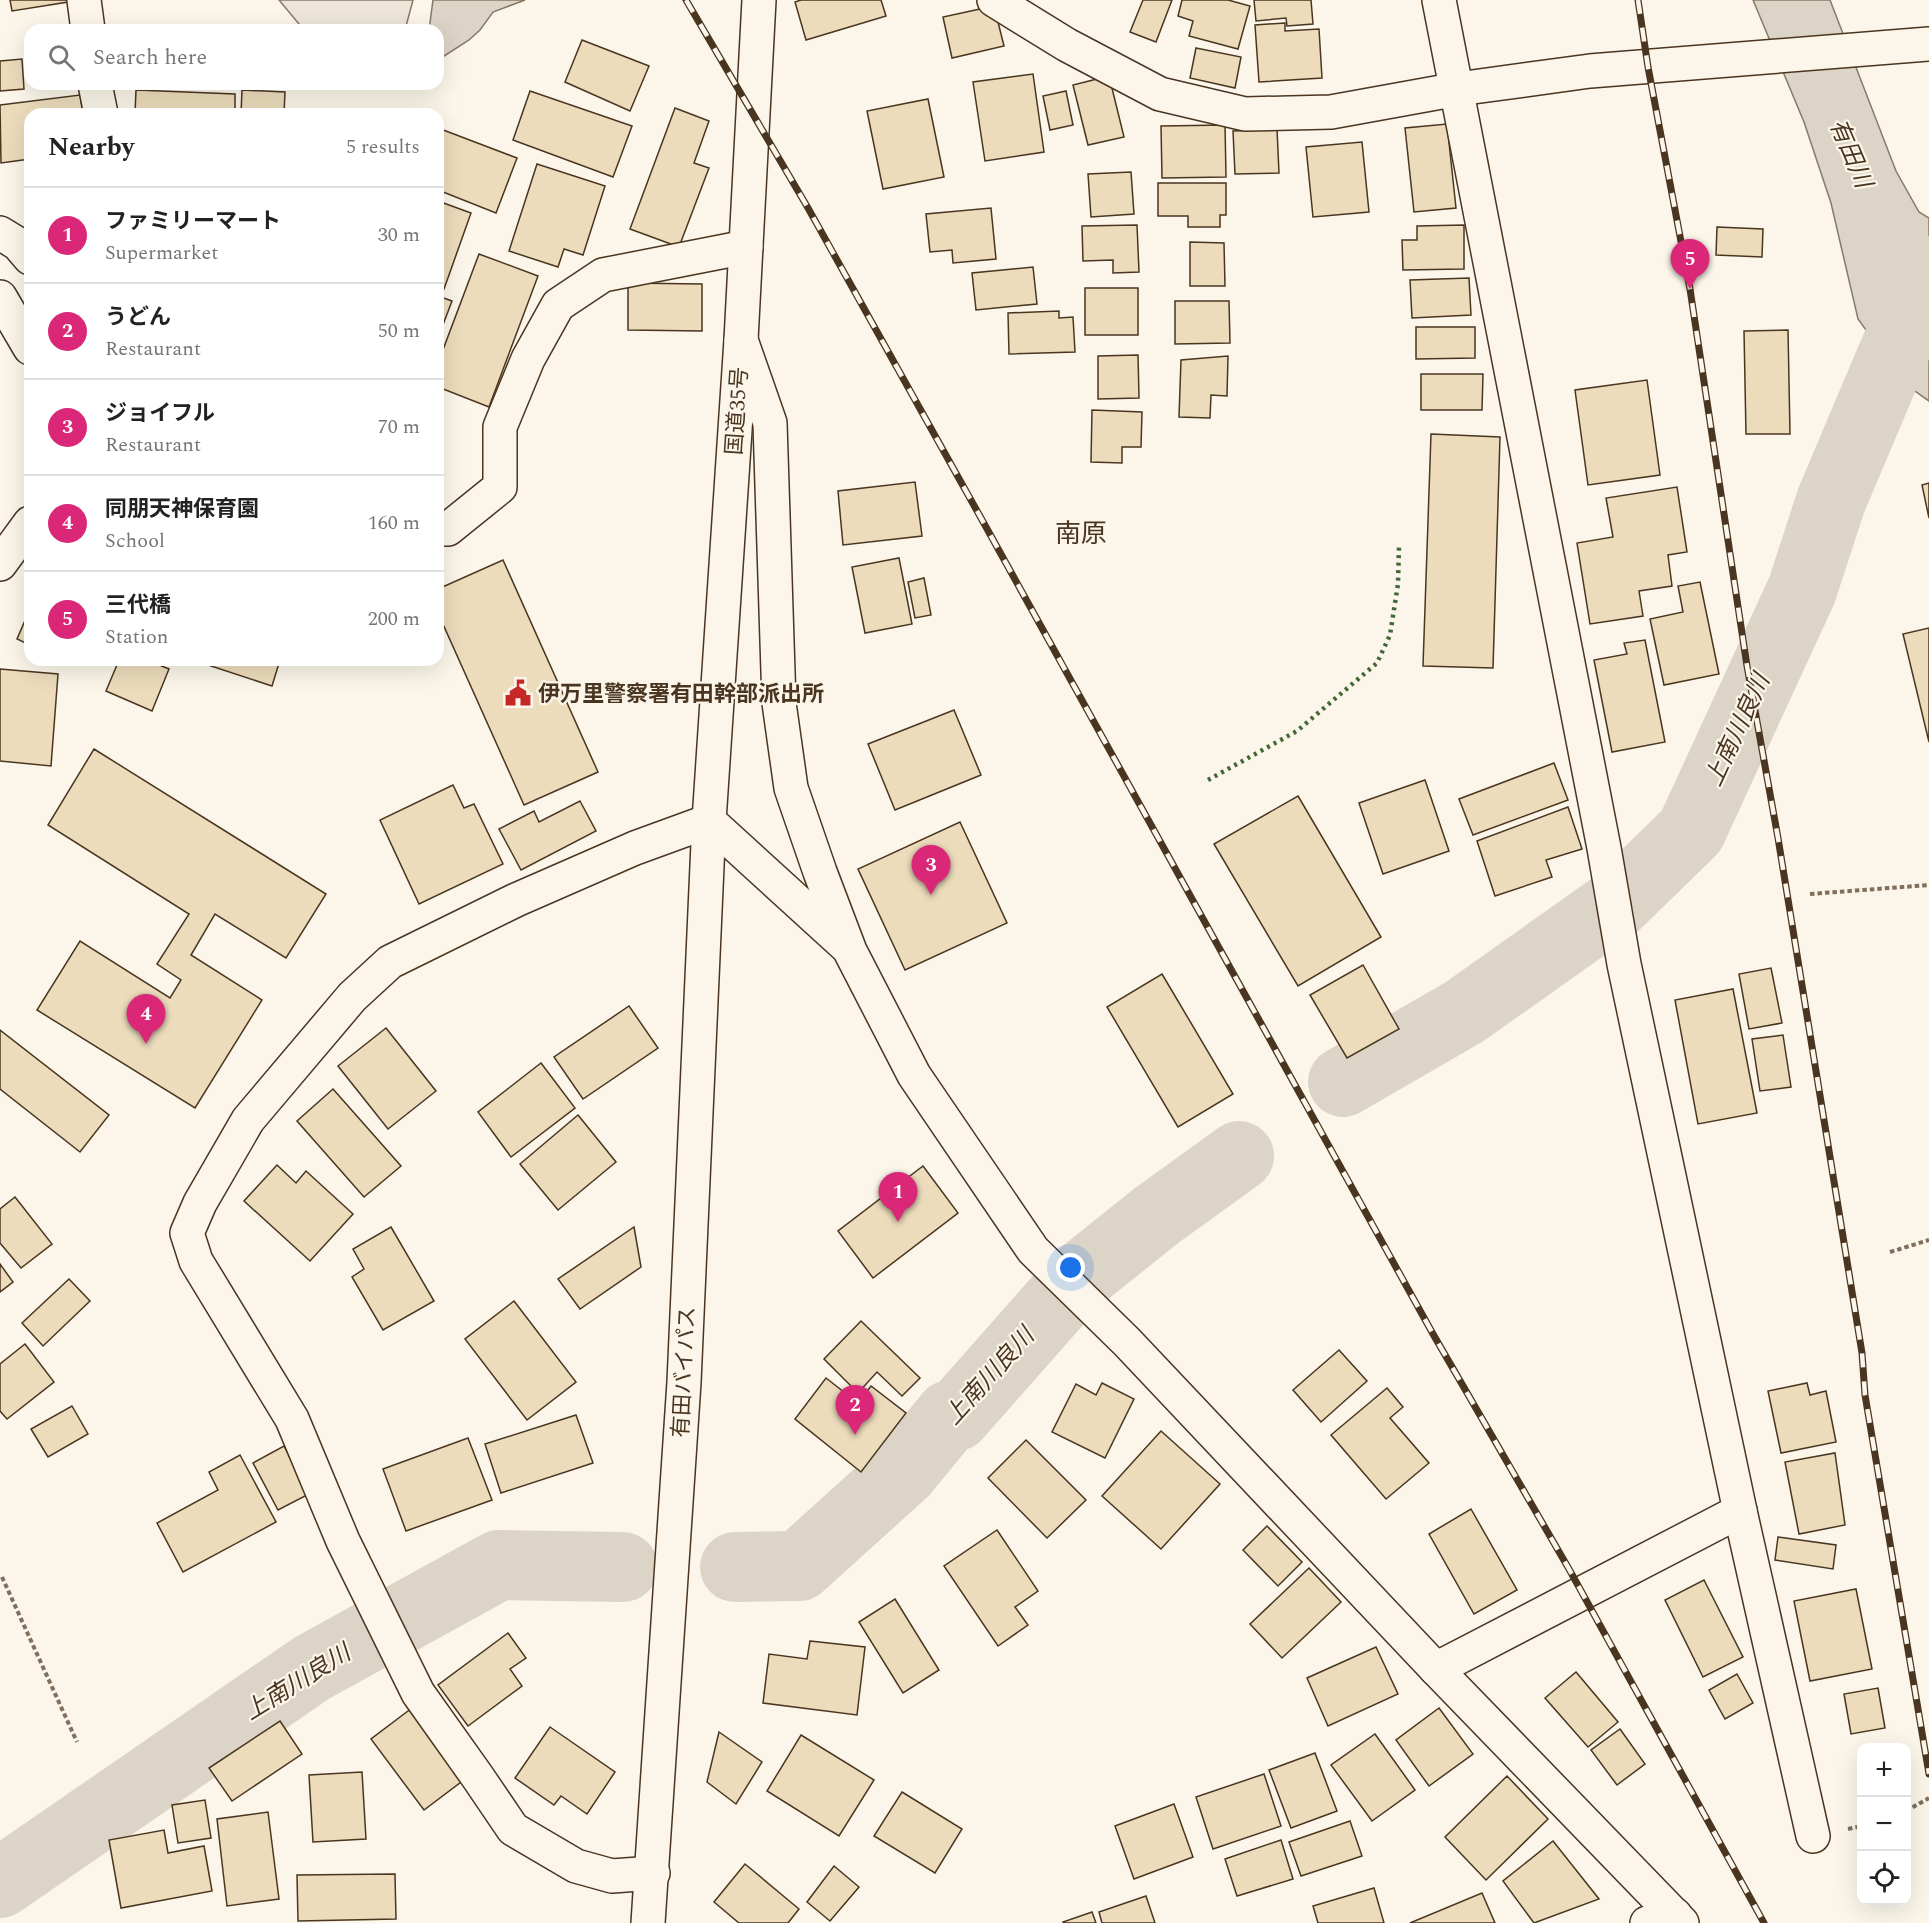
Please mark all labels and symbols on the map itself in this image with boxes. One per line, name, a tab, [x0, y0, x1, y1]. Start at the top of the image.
water label: 有田川	[1819, 113, 1882, 196]
pin: 5	[1670, 240, 1710, 289]
street label: 国道35号	[718, 366, 757, 456]
district label: 南原	[1055, 514, 1107, 554]
water label: 上南川良川	[1696, 666, 1781, 792]
public building icon: 伊万里警察署有田幹部派出所	[503, 678, 533, 708]
place label: 伊万里警察署有田幹部派出所	[538, 678, 824, 711]
pin: 3	[912, 846, 950, 895]
pin: 4	[126, 994, 166, 1044]
pin: 1	[878, 1172, 918, 1222]
your location	[1056, 1253, 1085, 1282]
street label: 有田バイパス	[665, 1306, 704, 1439]
water label: 上南川良川	[936, 1318, 1045, 1433]
pin: 2	[836, 1386, 874, 1435]
water label: 上南川良川	[237, 1634, 360, 1730]

